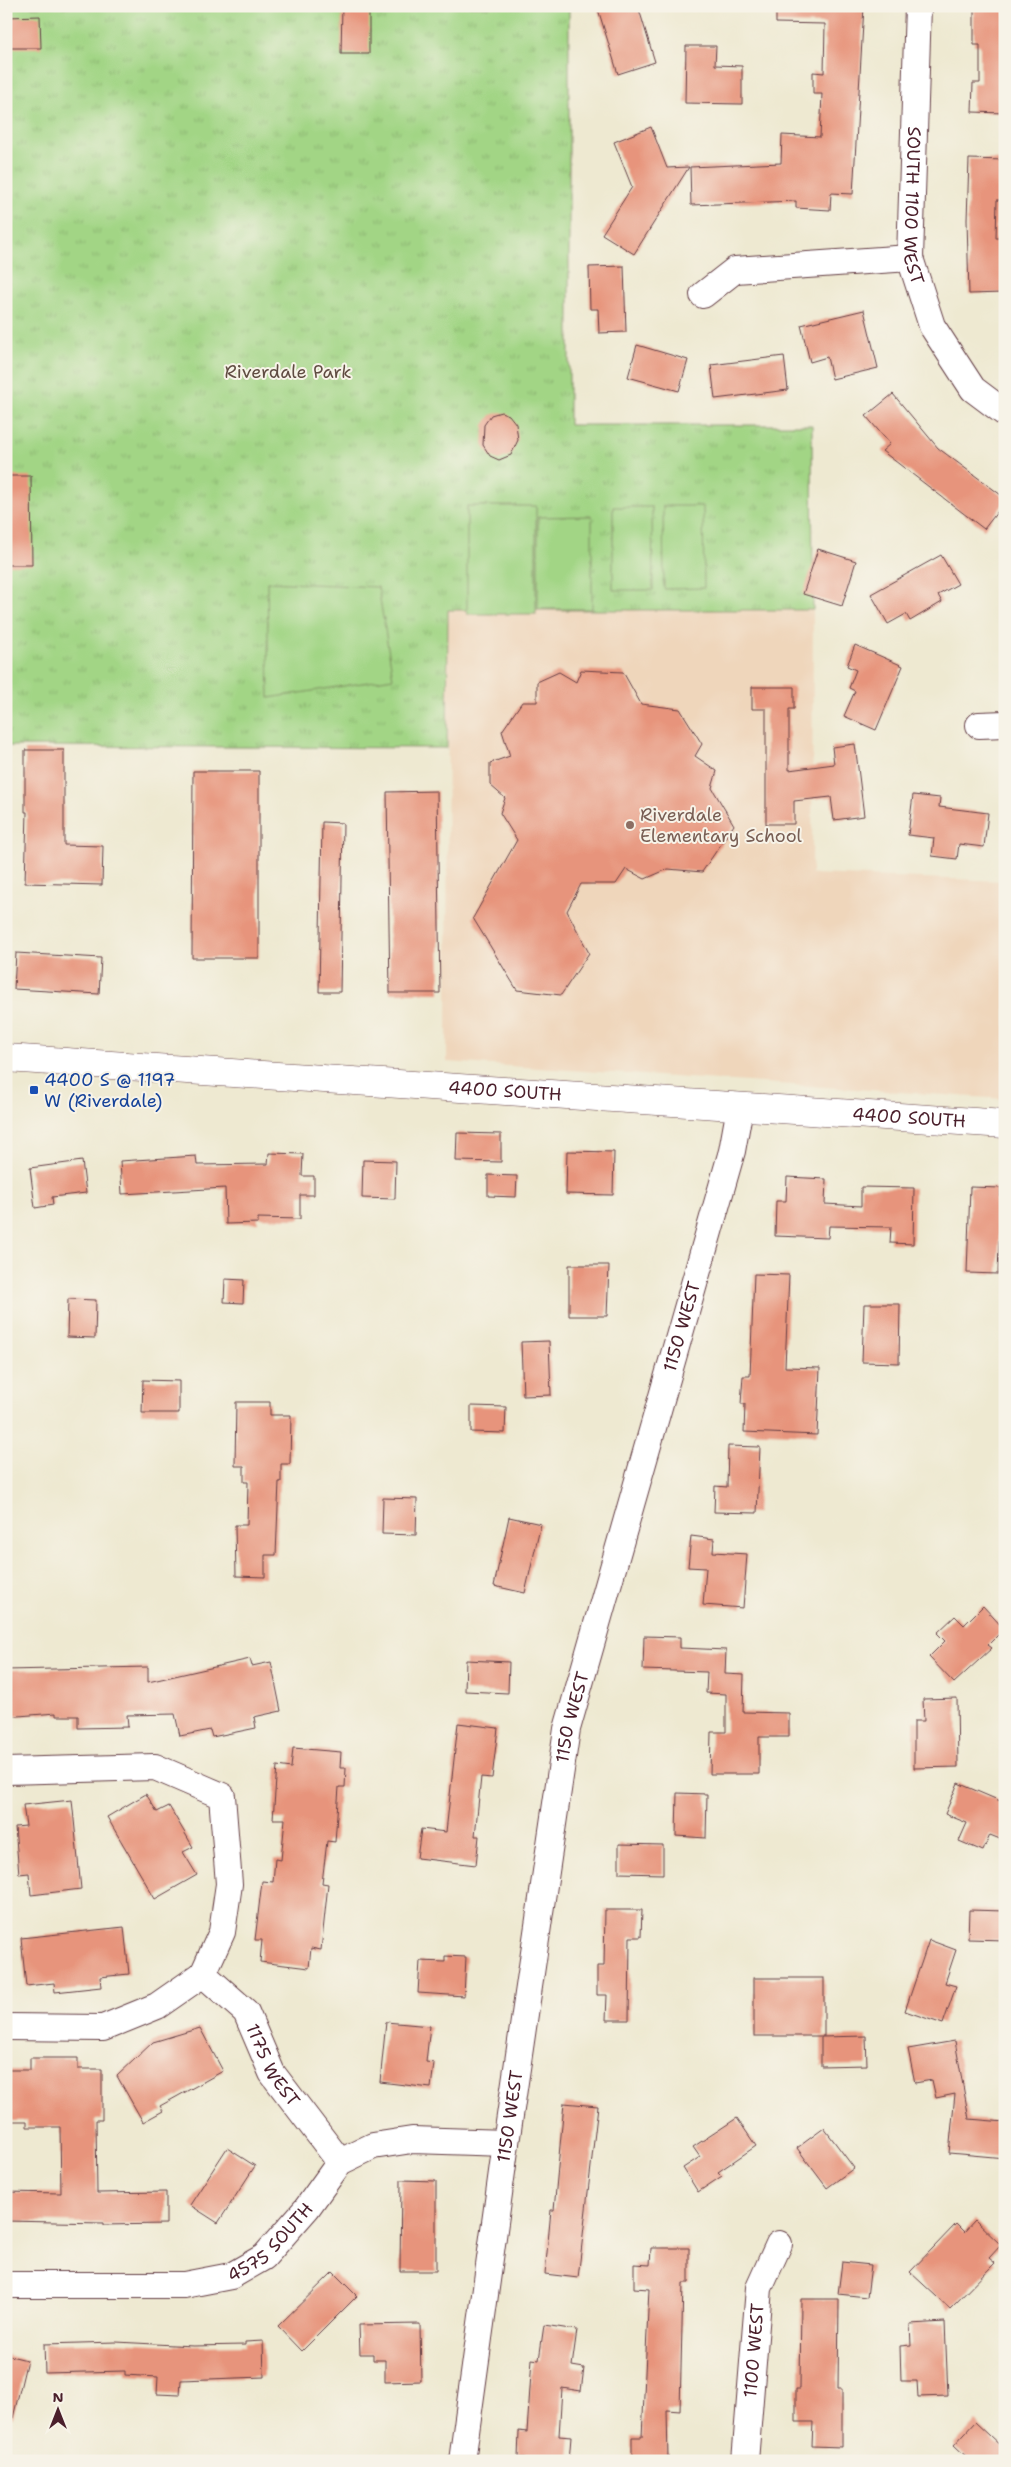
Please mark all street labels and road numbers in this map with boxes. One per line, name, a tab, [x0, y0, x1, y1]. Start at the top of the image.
street label: SOUTH 1100 WEST	[897, 126, 930, 288]
street label: 4400 SOUTH	[447, 1075, 563, 1107]
street label: 4400 SOUTH	[851, 1102, 967, 1133]
street label: 1150 WEST	[658, 1279, 706, 1375]
street label: 1150 WEST	[550, 1669, 595, 1764]
street label: 1175 WEST	[240, 2020, 305, 2112]
street label: 1150 WEST	[491, 2069, 529, 2164]
street label: 4575 SOUTH	[223, 2197, 318, 2288]
street label: 1100 WEST	[738, 2302, 770, 2398]

